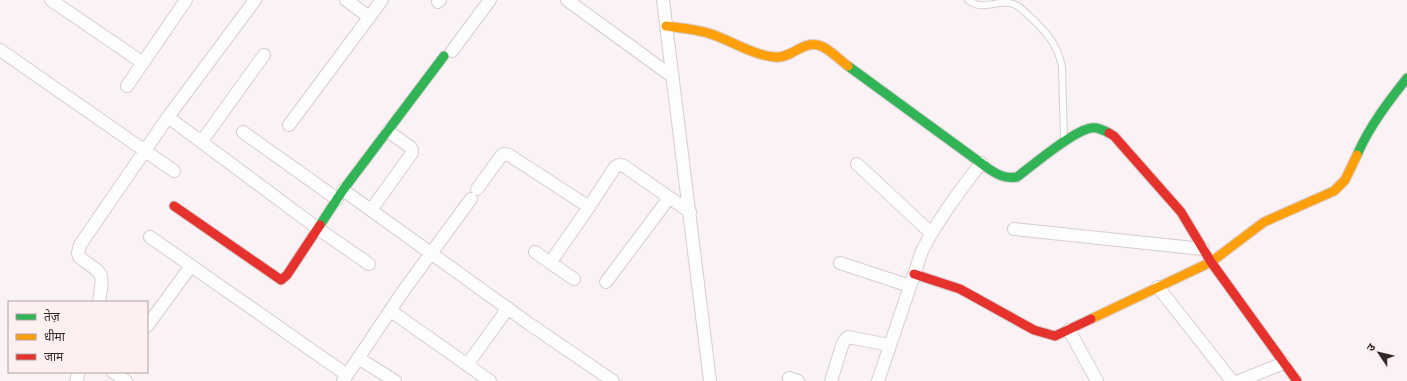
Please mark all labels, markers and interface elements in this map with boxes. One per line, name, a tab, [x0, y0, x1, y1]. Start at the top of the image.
legend	[8, 301, 148, 373]
text: तेज़	[44, 309, 61, 324]
text: धीमा	[44, 329, 66, 344]
north arrow	[1359, 333, 1399, 373]
text: उ	[1363, 340, 1379, 354]
text: जाम	[44, 349, 64, 364]

